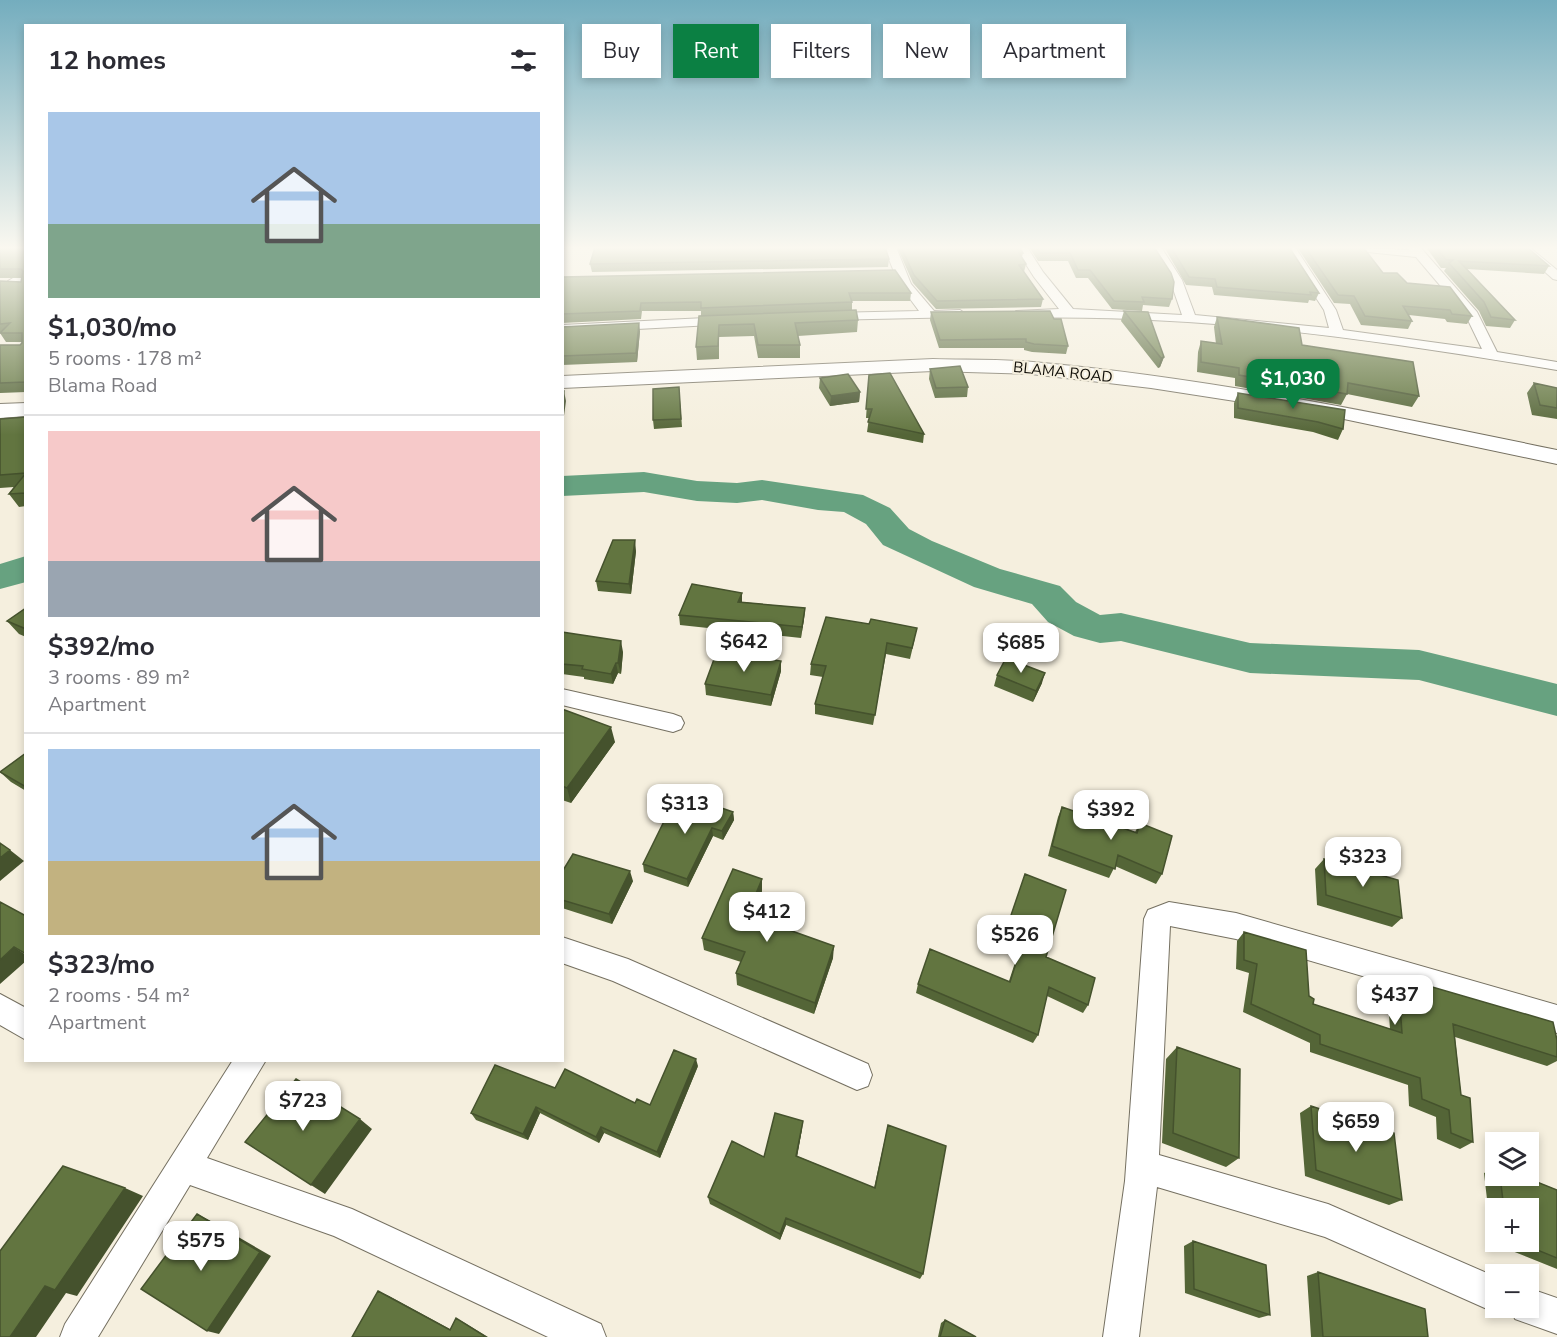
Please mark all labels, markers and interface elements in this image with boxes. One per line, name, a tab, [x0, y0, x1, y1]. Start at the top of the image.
chip: Buy	[582, 24, 661, 78]
chip: Rent	[673, 24, 759, 78]
chip: Filters	[771, 24, 871, 78]
chip: New	[883, 24, 970, 78]
chip: Apartment	[982, 24, 1126, 78]
text: 12 homes	[48, 43, 166, 78]
icon: filters	[507, 44, 540, 77]
icon: home	[240, 151, 348, 259]
text: $1,030/mo	[48, 310, 177, 345]
text: 5 rooms · 178 m²	[48, 345, 202, 372]
street label: BLAMA ROAD	[1012, 357, 1114, 387]
pin: $1,030	[1244, 359, 1342, 410]
text: $1,030	[1261, 365, 1325, 392]
text: Blama Road	[48, 372, 157, 399]
icon: home	[240, 470, 348, 578]
pin: $642	[708, 622, 780, 673]
pin: $685	[985, 623, 1057, 674]
text: $642	[720, 628, 768, 655]
text: $392/mo	[48, 629, 155, 664]
text: $685	[997, 629, 1045, 656]
text: 3 rooms · 89 m²	[48, 664, 190, 691]
text: Apartment	[48, 691, 146, 718]
pin: $313	[649, 784, 721, 835]
icon: home	[240, 788, 348, 896]
text: $313	[661, 790, 709, 817]
pin: $392	[1075, 790, 1147, 841]
text: $392	[1087, 796, 1135, 823]
pin: $323	[1327, 837, 1399, 888]
text: $323	[1339, 843, 1387, 870]
pin: $412	[731, 892, 803, 943]
text: $412	[743, 898, 791, 925]
pin: $526	[979, 915, 1051, 966]
text: $526	[991, 921, 1039, 948]
text: $323/mo	[48, 947, 155, 982]
pin: $437	[1359, 975, 1431, 1026]
text: $437	[1371, 981, 1419, 1008]
text: 2 rooms · 54 m²	[48, 982, 190, 1009]
text: Apartment	[48, 1009, 146, 1036]
pin: $723	[267, 1081, 339, 1132]
text: $723	[279, 1087, 327, 1114]
pin: $659	[1320, 1102, 1392, 1153]
text: $659	[1332, 1108, 1380, 1135]
map controls	[1485, 1132, 1539, 1318]
button: layers	[1485, 1132, 1539, 1186]
button: +	[1485, 1198, 1539, 1252]
pin: $575	[165, 1221, 237, 1272]
text: $575	[177, 1227, 225, 1254]
button: −	[1485, 1264, 1539, 1318]

